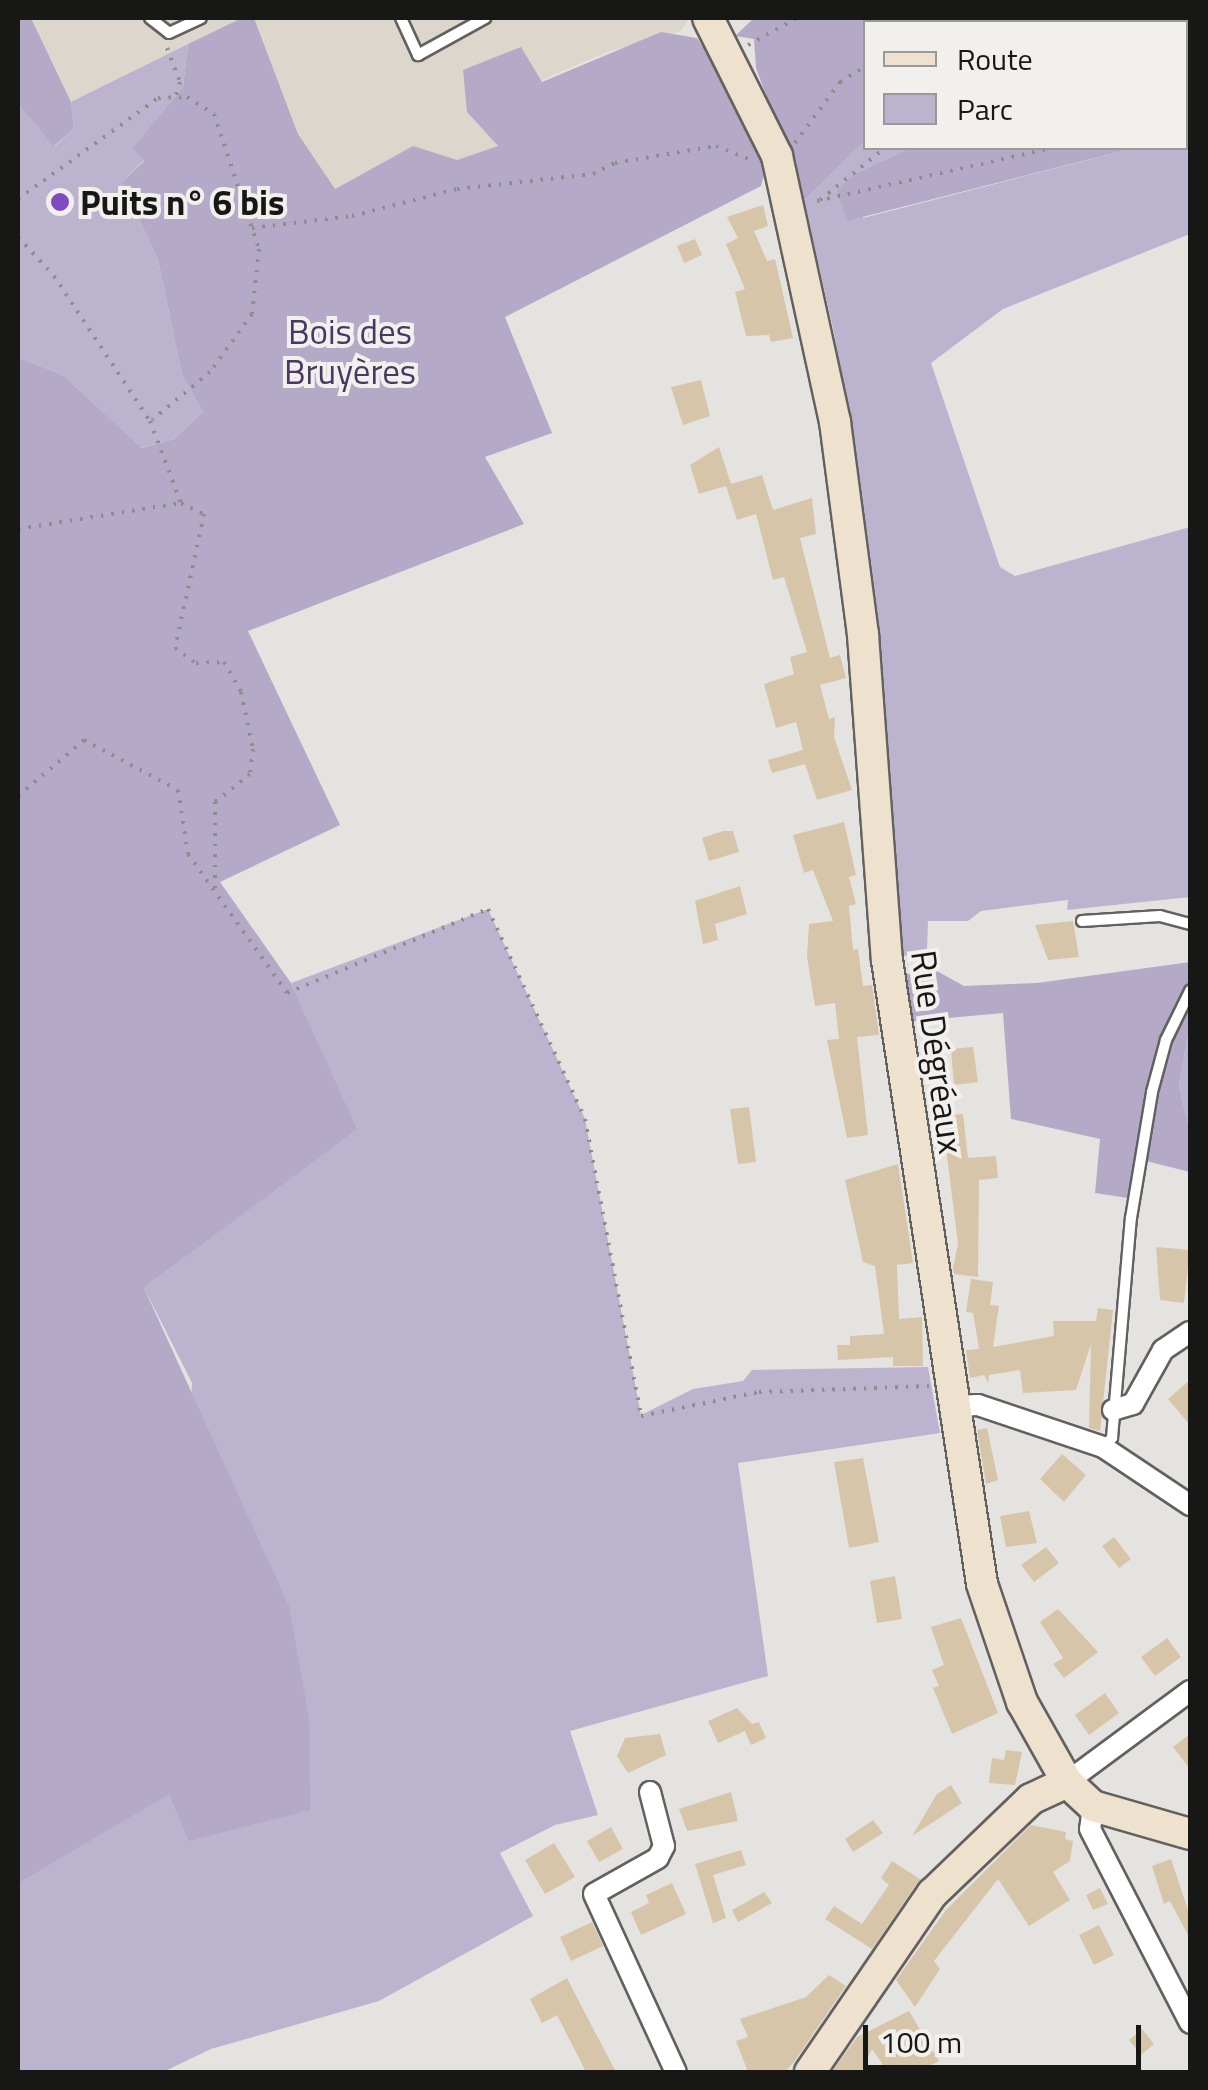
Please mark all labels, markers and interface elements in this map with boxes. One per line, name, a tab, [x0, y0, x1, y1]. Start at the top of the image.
legend	[863, 20, 1188, 150]
text: Route	[957, 36, 1033, 82]
text: Parc	[957, 86, 1013, 132]
place label: Puits n° 6 bis	[80, 181, 285, 223]
marker: Puits n° 6 bis	[49, 191, 71, 213]
park label: Bois des Bruyères	[284, 310, 416, 392]
street label: Rue Dégréaux	[903, 948, 973, 1156]
scale bar	[868, 2005, 1146, 2067]
text: 100 m	[880, 2019, 962, 2065]

